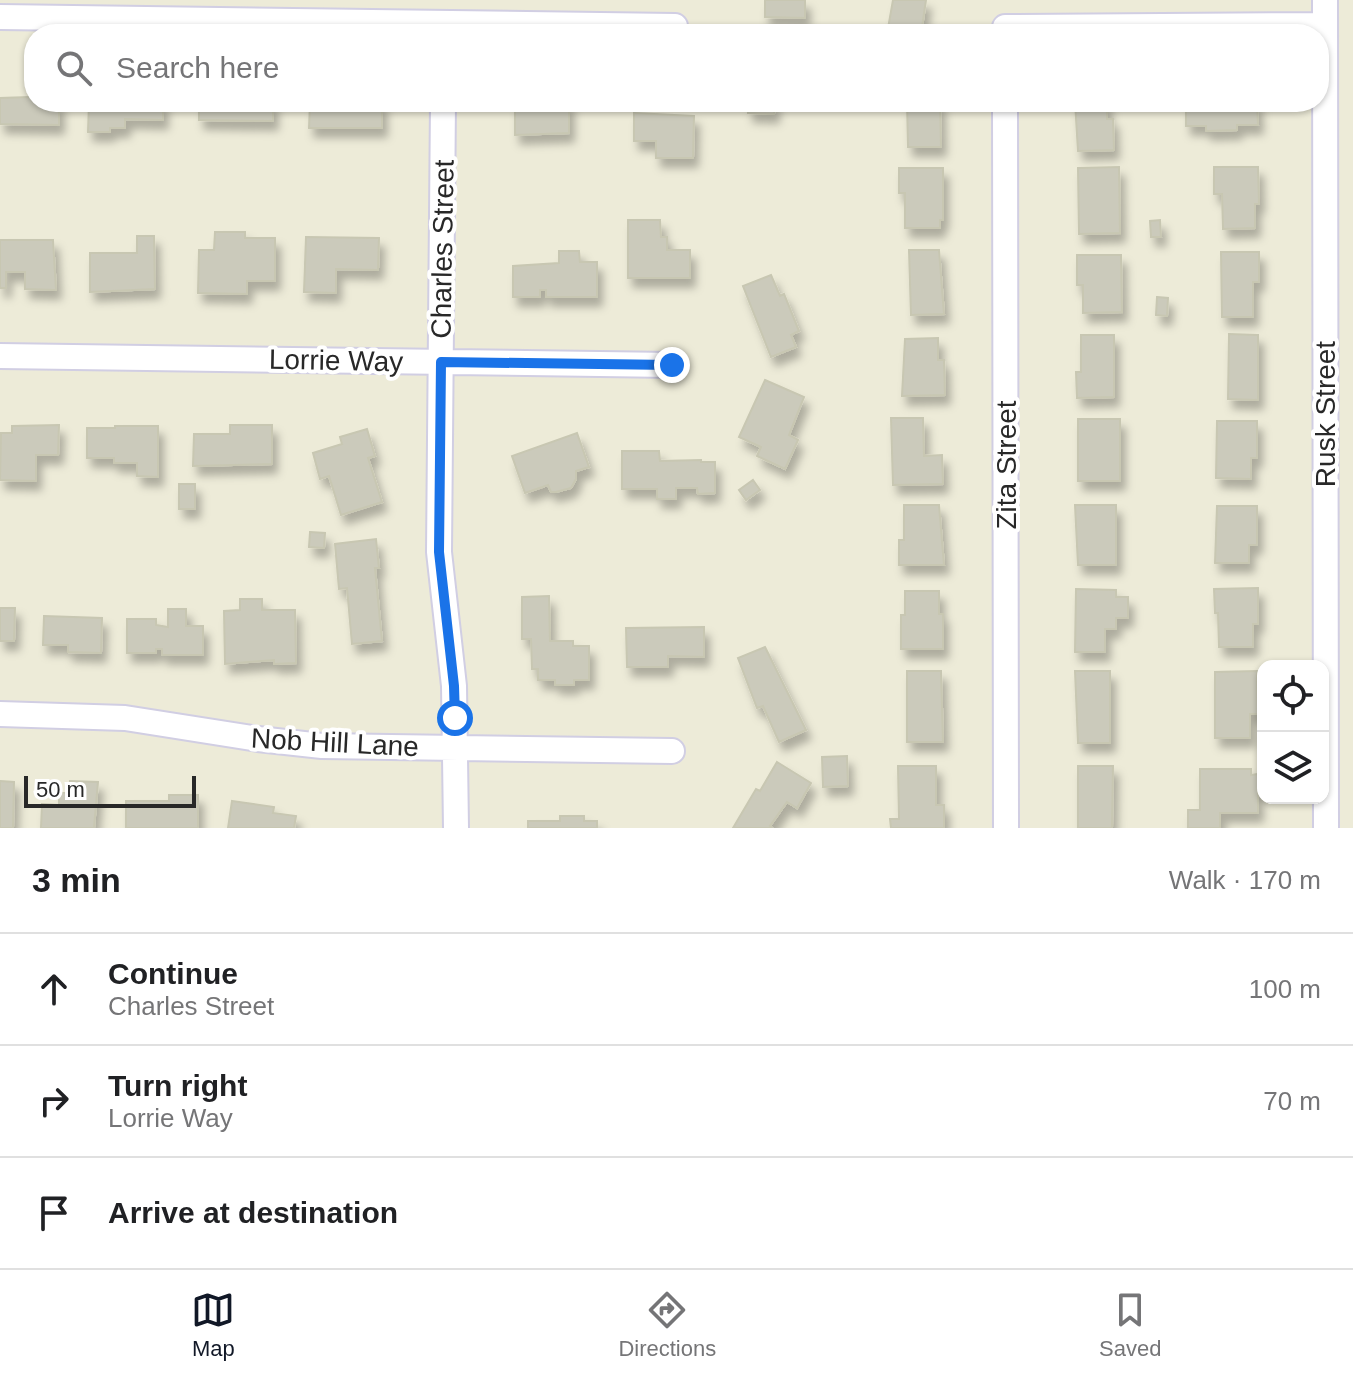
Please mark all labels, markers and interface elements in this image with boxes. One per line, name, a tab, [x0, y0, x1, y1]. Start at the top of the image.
search box	[24, 24, 1329, 112]
icon: search	[52, 46, 96, 90]
text: Search here	[116, 51, 279, 84]
street label: Charles Street	[425, 159, 460, 339]
street label: Rusk Street	[1310, 341, 1341, 487]
street label: Lorrie Way	[269, 344, 403, 377]
route end	[654, 347, 690, 383]
street label: Zita Street	[991, 400, 1022, 530]
map controls	[1257, 660, 1329, 804]
button: locate	[1257, 660, 1329, 732]
route start	[437, 700, 473, 736]
street label: Nob Hill Lane	[250, 723, 420, 762]
button: layers	[1257, 732, 1329, 804]
scale bar	[24, 772, 196, 808]
text: 50 m	[36, 777, 85, 802]
text: 3 min	[32, 861, 121, 899]
text: Walk · 170 m	[1169, 865, 1321, 895]
text: Continue	[108, 957, 238, 990]
icon: ahead	[32, 967, 76, 1011]
text: 100 m	[1249, 974, 1321, 1004]
text: Charles Street	[108, 991, 274, 1021]
text: Turn right	[108, 1069, 247, 1102]
icon: right	[32, 1079, 76, 1123]
text: 70 m	[1263, 1086, 1321, 1116]
text: Lorrie Way	[108, 1103, 233, 1133]
icon: arrive	[32, 1191, 76, 1235]
text: Arrive at destination	[108, 1196, 398, 1229]
tab: Map	[191, 1288, 235, 1362]
tab: Directions	[618, 1288, 716, 1362]
tab: Saved	[1099, 1288, 1162, 1362]

